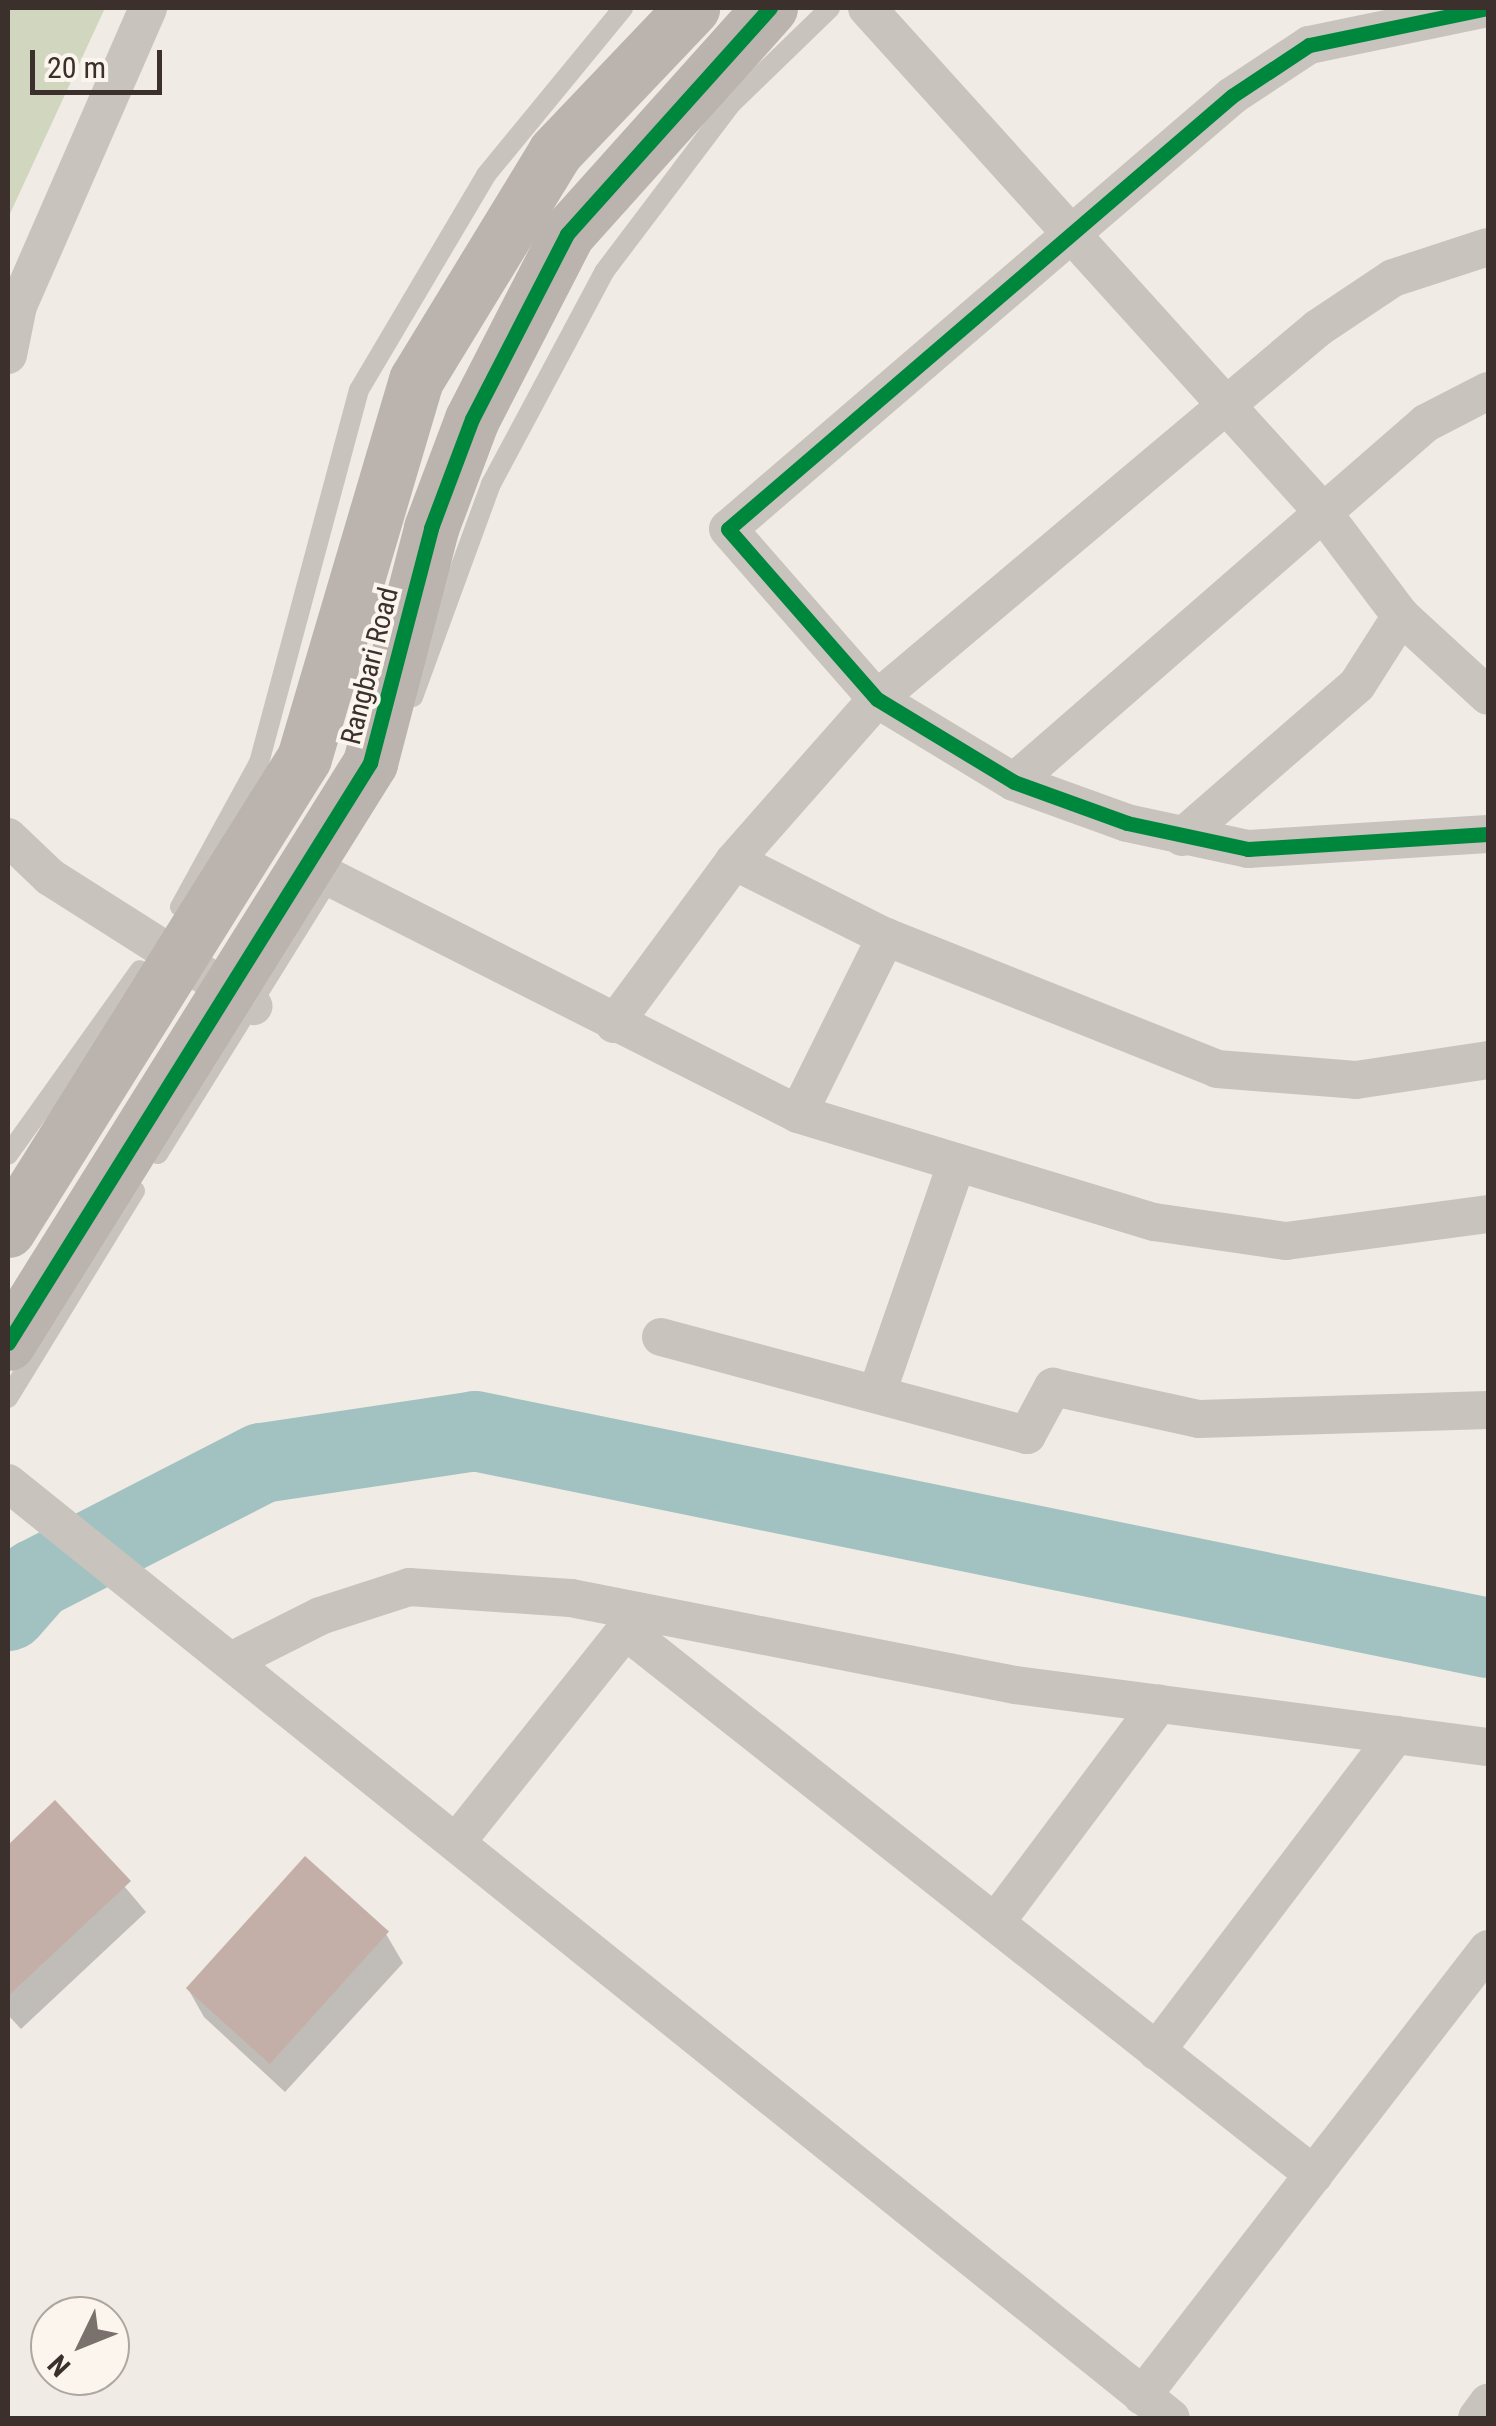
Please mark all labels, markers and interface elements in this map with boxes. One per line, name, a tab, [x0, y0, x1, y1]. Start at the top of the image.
scale bar	[35, 30, 168, 92]
text: 20 m	[47, 50, 106, 85]
street label: Rangbari Road	[334, 584, 406, 748]
north arrow	[30, 2296, 130, 2396]
text: N	[41, 2348, 77, 2383]

